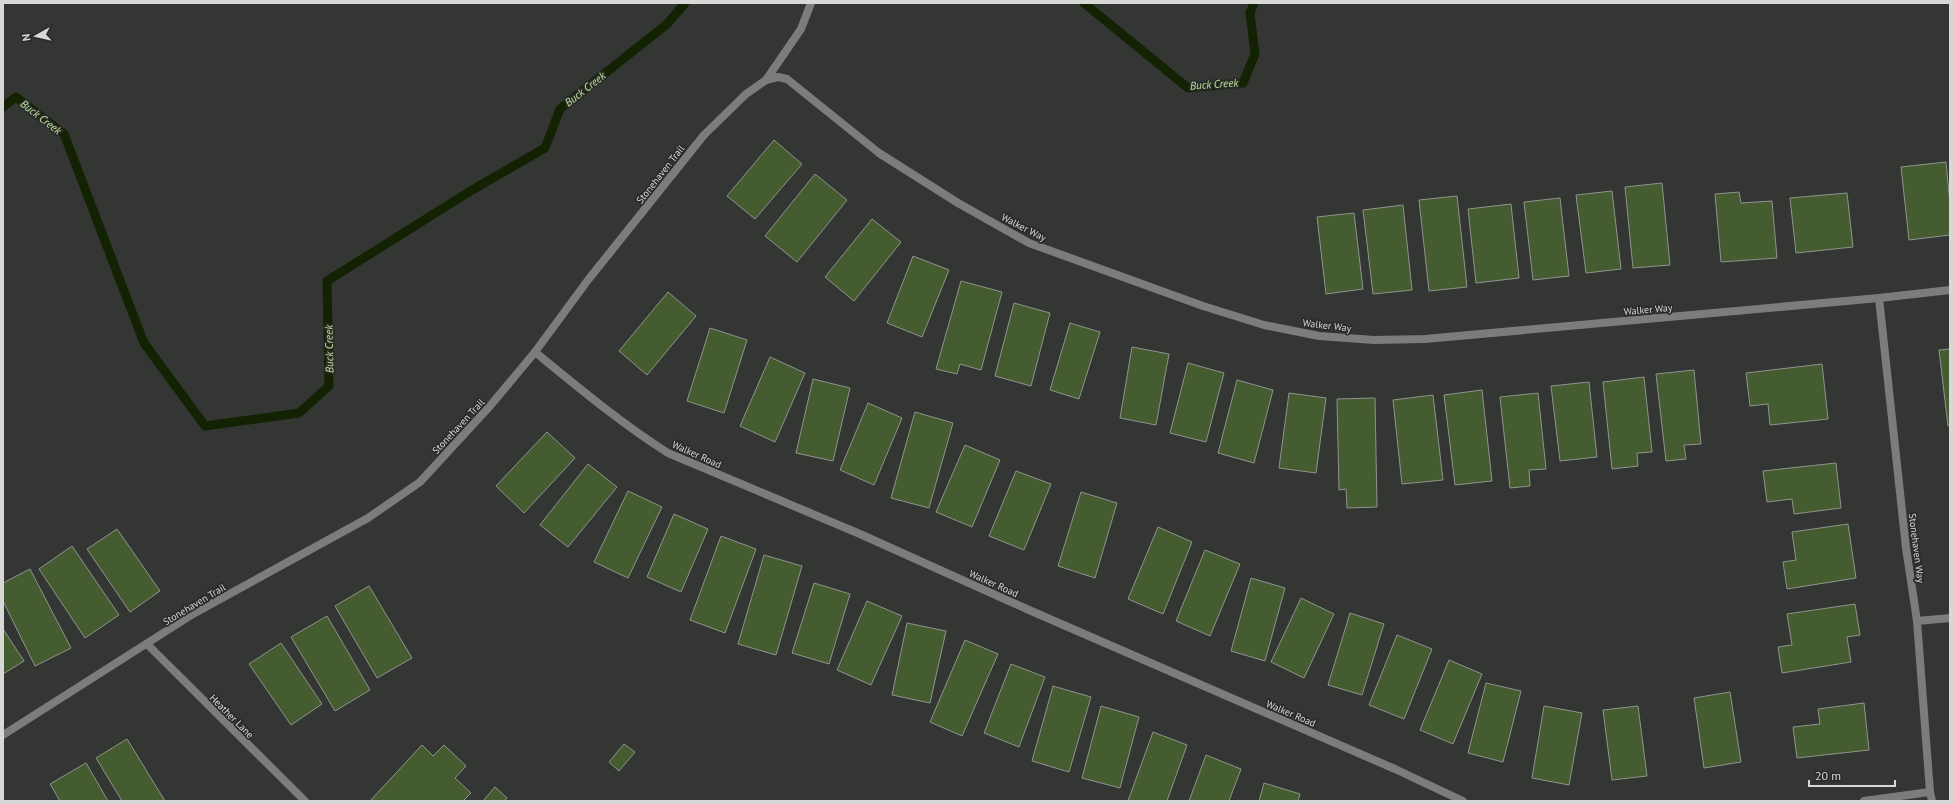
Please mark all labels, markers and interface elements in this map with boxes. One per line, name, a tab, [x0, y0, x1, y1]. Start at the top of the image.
north arrow	[16, 16, 56, 56]
text: N	[19, 33, 34, 42]
water label: Buck Creek	[562, 68, 609, 109]
water label: Buck Creek	[1189, 75, 1240, 93]
water label: Buck Creek	[18, 97, 65, 138]
street label: Stonehaven Trail	[633, 142, 687, 206]
street label: Walker Way	[999, 211, 1049, 244]
street label: Walker Way	[1623, 301, 1673, 318]
street label: Walker Way	[1302, 316, 1352, 335]
water label: Buck Creek	[322, 324, 336, 373]
street label: Stonehaven Trail	[429, 396, 487, 457]
street label: Walker Road	[670, 438, 724, 471]
street label: Stonehaven Way	[1906, 512, 1927, 584]
street label: Walker Road	[967, 567, 1021, 600]
street label: Stonehaven Trail	[160, 581, 228, 628]
street label: Heather Lane	[207, 692, 256, 741]
street label: Walker Road	[1264, 697, 1318, 730]
scale bar	[1809, 762, 1895, 788]
text: 20 m	[1815, 768, 1841, 783]

